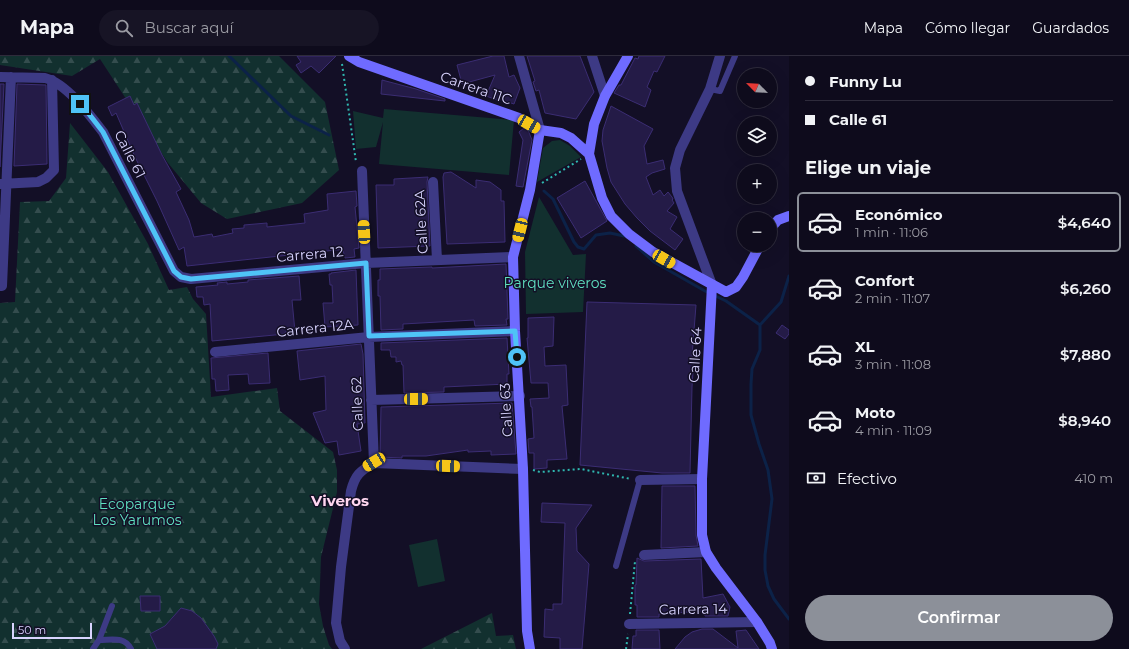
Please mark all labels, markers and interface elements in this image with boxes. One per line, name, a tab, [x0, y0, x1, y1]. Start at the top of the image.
search box	[99, 10, 379, 46]
text: Mapa	[20, 16, 75, 39]
icon: search	[113, 17, 135, 39]
text: Buscar aquí	[145, 18, 234, 37]
text: Mapa	[864, 19, 903, 37]
text: Cómo llegar	[925, 19, 1010, 37]
text: Guardados	[1032, 19, 1109, 37]
street label: Carrera 11C	[438, 67, 514, 109]
north arrow	[737, 68, 777, 108]
map controls	[737, 68, 777, 252]
text: Funny Lu	[829, 72, 902, 91]
route end	[71, 95, 89, 113]
text: Calle 61	[829, 110, 887, 129]
car	[516, 113, 542, 135]
button: layers	[737, 116, 777, 156]
street label: Calle 61	[110, 127, 150, 181]
text: Elige un viaje	[805, 157, 931, 179]
button: +	[737, 164, 777, 204]
street label: Calle 62A	[410, 188, 432, 255]
icon: car	[807, 204, 843, 240]
text: Económico	[855, 205, 943, 224]
button: −	[737, 212, 777, 252]
text: $4,640	[1058, 213, 1111, 232]
car	[511, 217, 529, 243]
car	[357, 220, 371, 244]
text: 1 min · 11:06	[855, 224, 928, 240]
street label: Carrera 12	[276, 242, 344, 266]
car	[651, 248, 677, 270]
icon: car	[807, 270, 843, 306]
text: Confort	[855, 271, 915, 290]
park label: Parque viveros	[504, 274, 607, 292]
text: $6,260	[1060, 279, 1111, 298]
text: 2 min · 11:07	[855, 290, 930, 306]
street label: Carrera 12A	[276, 315, 355, 341]
street label: Calle 64	[685, 326, 705, 383]
icon: car	[807, 336, 843, 372]
text: XL	[855, 337, 874, 356]
text: $7,880	[1060, 345, 1111, 364]
route start	[508, 348, 526, 366]
text: 3 min · 11:08	[855, 356, 931, 372]
street label: Calle 62	[347, 377, 367, 431]
street label: Calle 63	[496, 382, 516, 438]
car	[404, 393, 428, 405]
icon: car	[807, 402, 843, 438]
text: Moto	[855, 403, 895, 422]
text: $8,940	[1058, 411, 1111, 430]
text: 4 min · 11:09	[855, 422, 932, 438]
car	[361, 451, 387, 473]
car	[436, 460, 460, 472]
icon: cash	[805, 467, 827, 489]
text: Efectivo	[837, 469, 897, 488]
text: 410 m	[1074, 470, 1113, 486]
district label: Viveros	[310, 491, 369, 510]
park label: Ecoparque Los Yarumos	[92, 495, 182, 529]
button: Confirmar	[805, 595, 1113, 641]
street label: Carrera 14	[658, 599, 728, 619]
scale bar	[12, 621, 92, 640]
text: 50 m	[18, 623, 46, 637]

